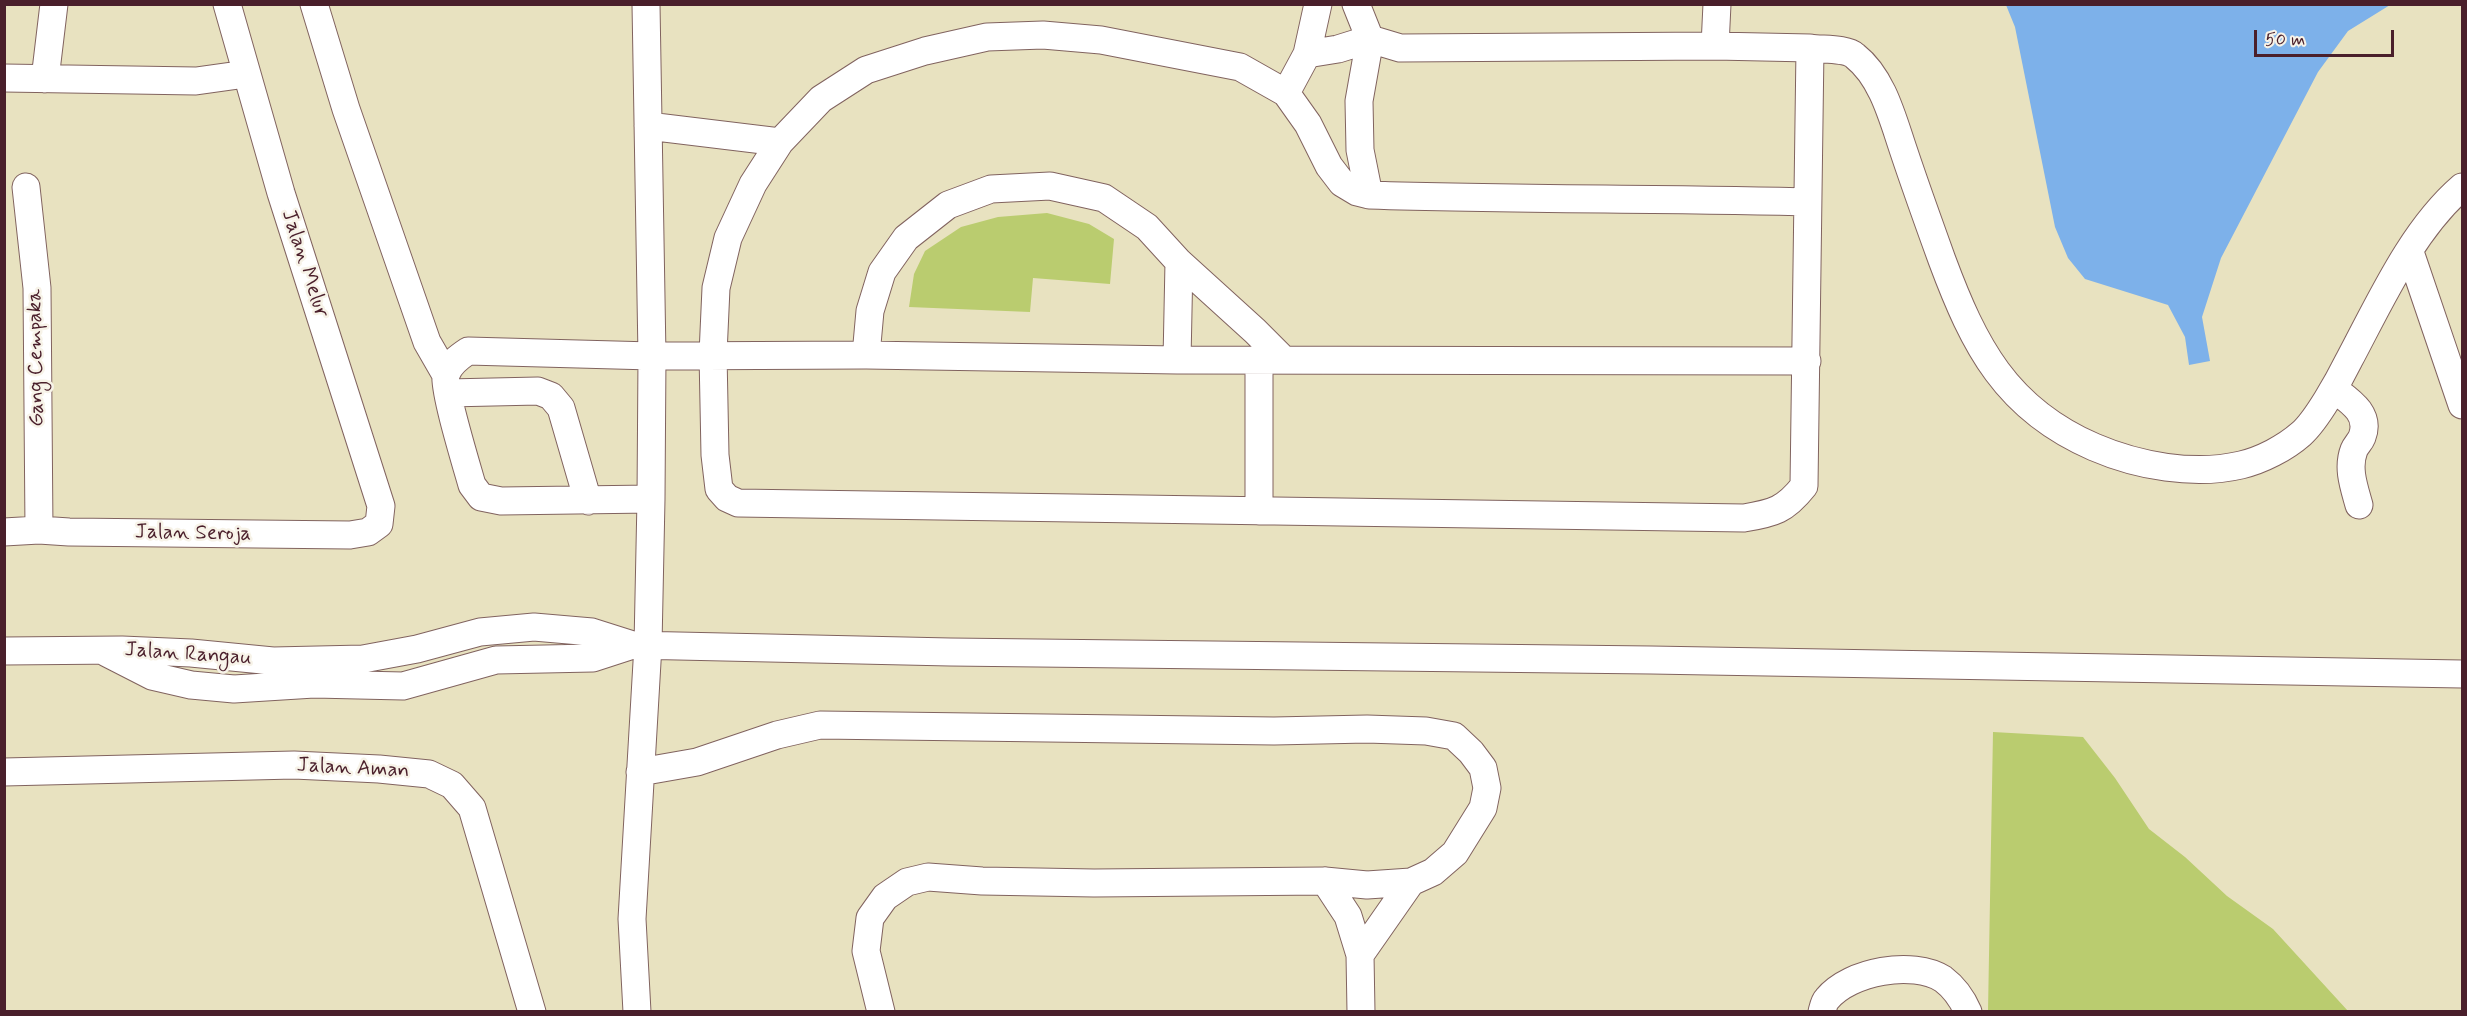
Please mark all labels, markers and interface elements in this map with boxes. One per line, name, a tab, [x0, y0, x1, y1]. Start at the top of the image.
scale bar	[2257, 18, 2396, 56]
text: 50 m	[2265, 28, 2305, 52]
street label: Jalan Melur	[275, 207, 333, 321]
street label: Gang Cempaka	[23, 289, 51, 427]
street label: Jalan Seroja	[135, 520, 251, 548]
street label: Jalan Rangau	[124, 638, 252, 672]
street label: Jalan Aman	[296, 753, 410, 785]

